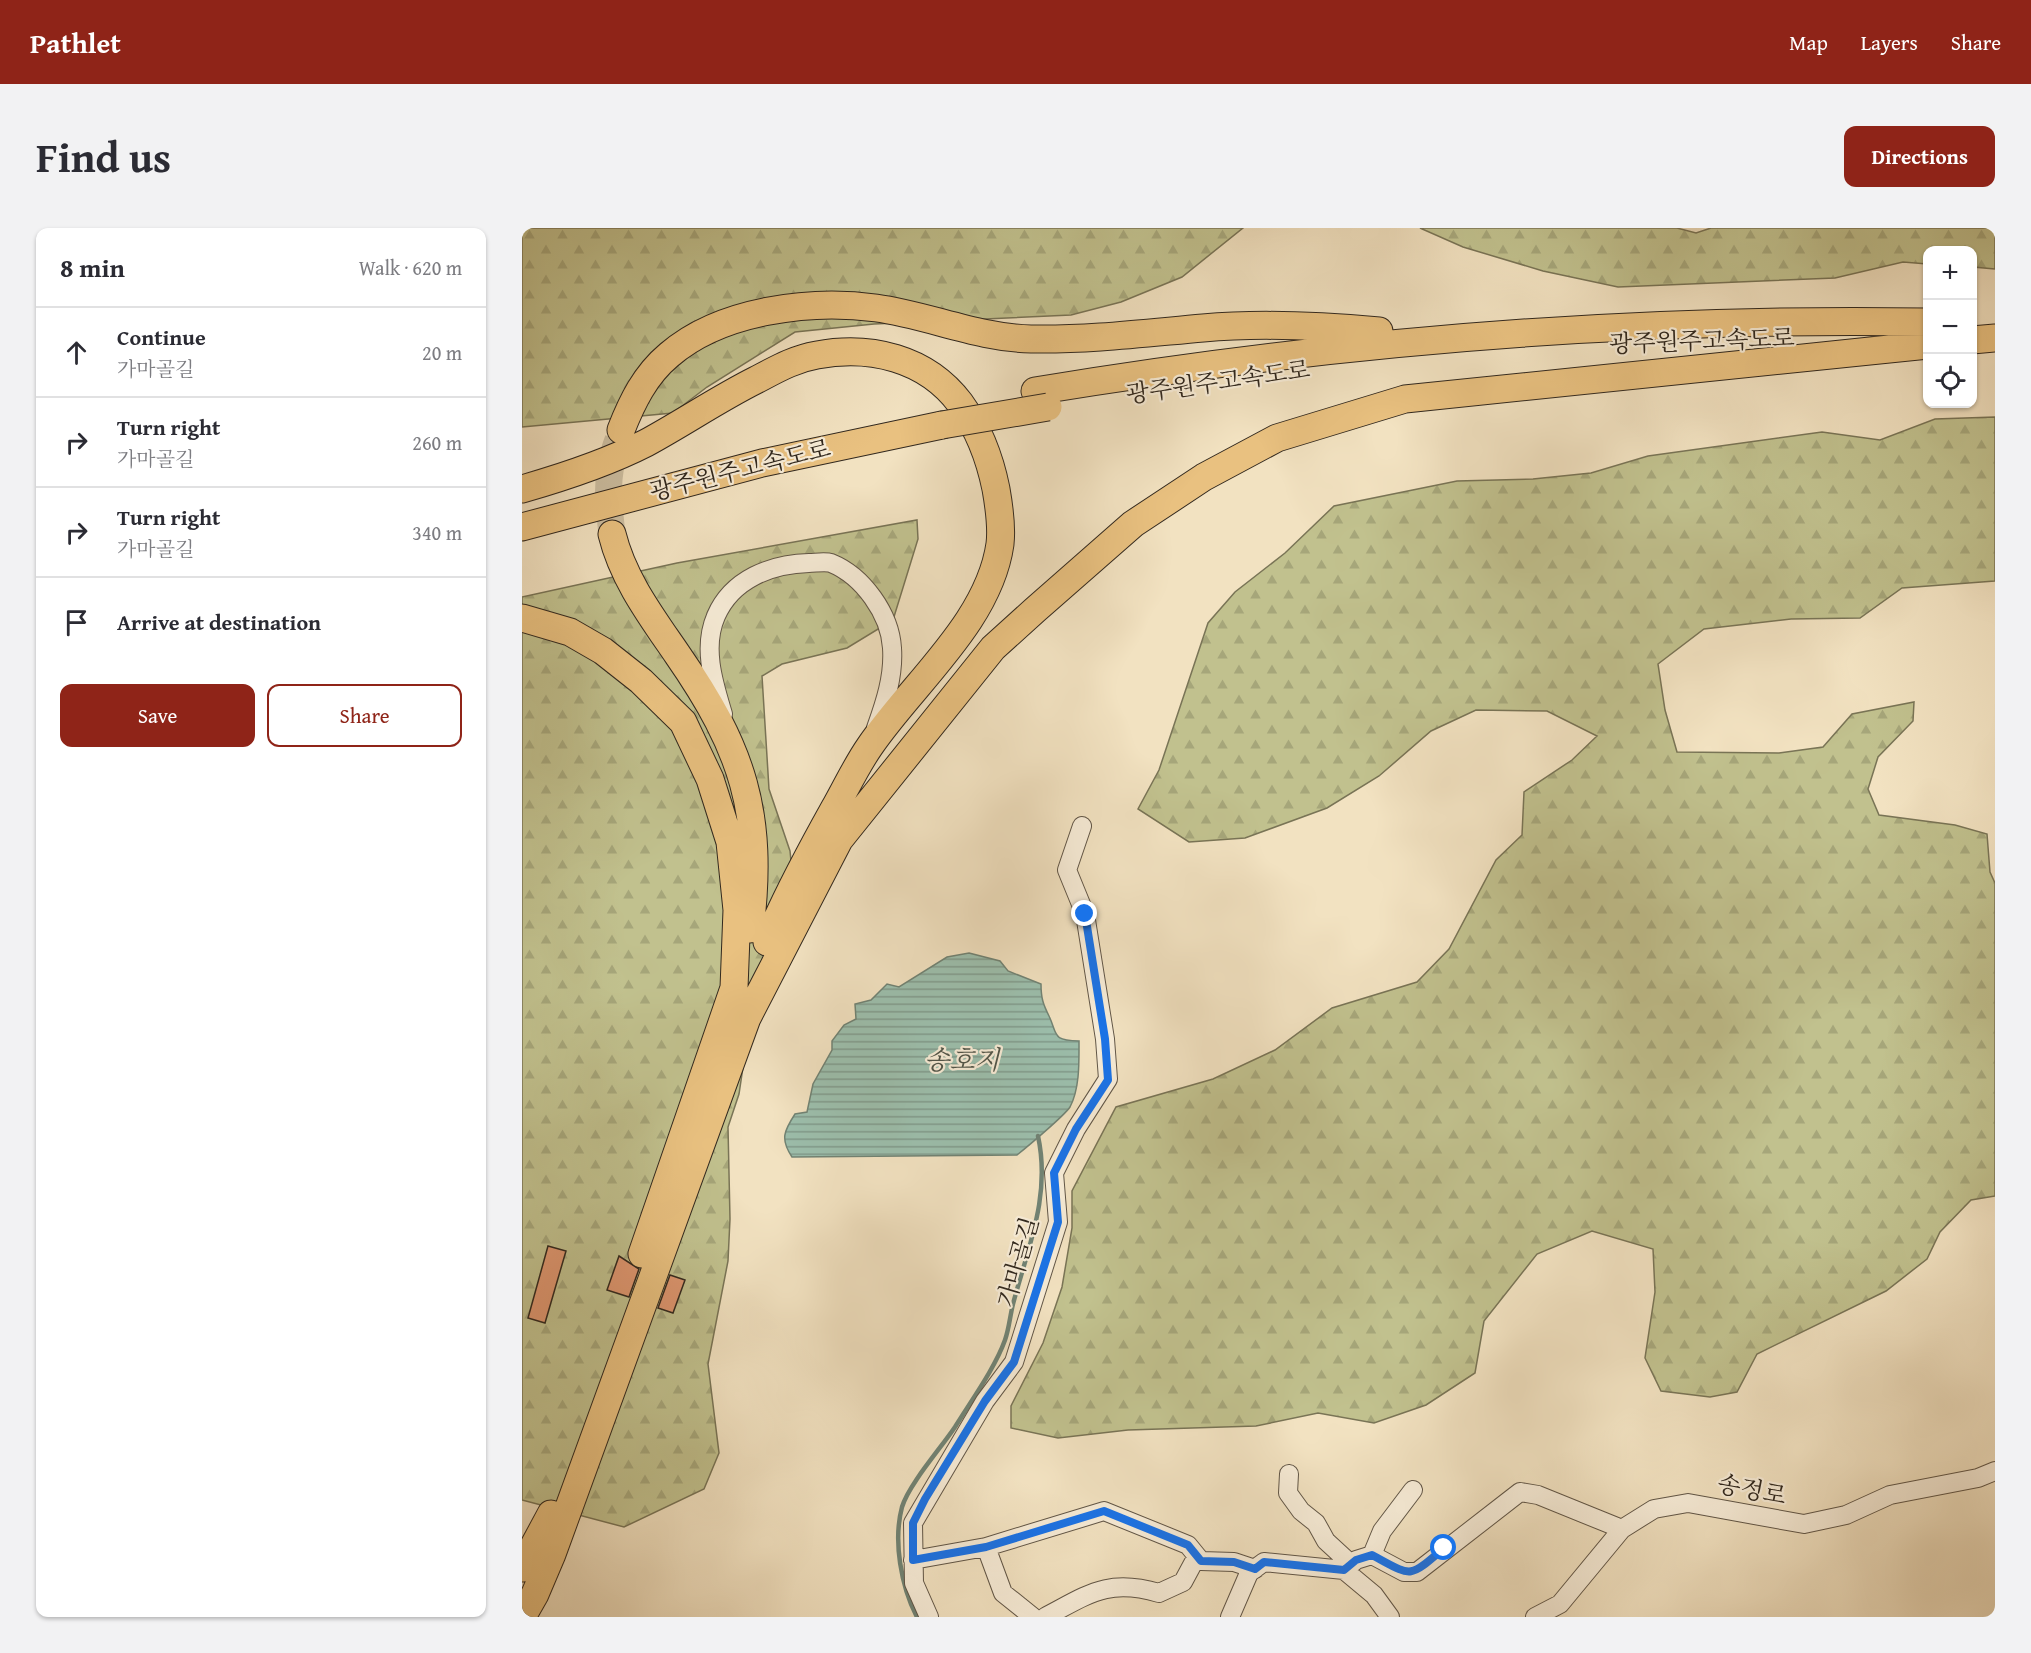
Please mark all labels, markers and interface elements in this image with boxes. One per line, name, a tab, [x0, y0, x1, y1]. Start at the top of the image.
text: Pathlet	[30, 22, 121, 63]
text: Map	[1789, 27, 1828, 58]
text: Layers	[1861, 27, 1918, 58]
text: Share	[1951, 27, 2001, 58]
text: Find us	[36, 126, 171, 187]
button: Directions	[1844, 126, 1995, 187]
map controls	[1923, 246, 1977, 408]
button: +	[1923, 246, 1977, 300]
text: 8 min	[60, 248, 125, 287]
text: Walk · 620 m	[359, 253, 462, 282]
button: −	[1923, 300, 1977, 354]
street label: 광주원주고속도로	[1609, 320, 1795, 361]
text: Continue	[117, 321, 206, 353]
icon: ahead	[60, 336, 93, 369]
text: 20 m	[422, 338, 462, 367]
street label: 광주원주고속도로	[1124, 351, 1312, 412]
text: 가마골길	[117, 354, 194, 383]
button: locate	[1923, 354, 1977, 408]
text: Turn right	[117, 411, 220, 443]
icon: right	[60, 426, 93, 459]
text: 260 m	[412, 428, 462, 457]
street label: 광주원주고속도로	[646, 430, 834, 509]
text: 가마골길	[117, 444, 194, 473]
text: Turn right	[117, 501, 220, 533]
icon: right	[60, 516, 93, 549]
text: 340 m	[412, 518, 462, 547]
text: 가마골길	[117, 534, 194, 563]
icon: arrive	[60, 606, 93, 639]
text: Arrive at destination	[117, 606, 321, 638]
button: Save	[60, 684, 255, 747]
button: Share	[267, 684, 462, 747]
route end	[1071, 900, 1097, 926]
water label: 송호지	[924, 1040, 1002, 1079]
street label: 가마골길	[988, 1212, 1047, 1311]
street label: 송정로	[1715, 1466, 1790, 1513]
route start	[1430, 1534, 1456, 1560]

